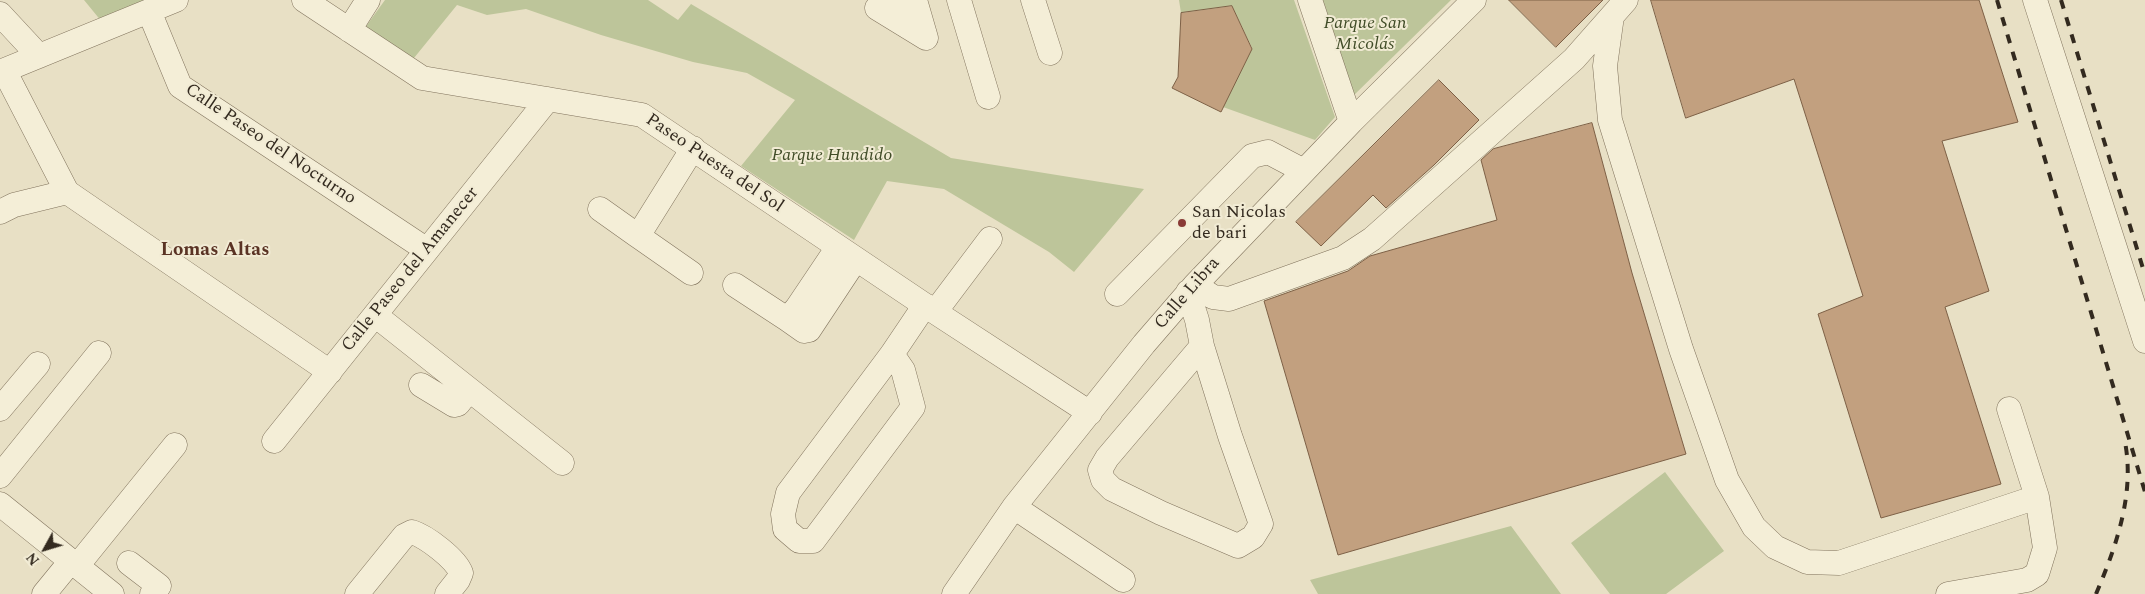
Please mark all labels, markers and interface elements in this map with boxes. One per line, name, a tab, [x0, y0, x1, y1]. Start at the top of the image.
park label: Parque San Micolás	[1324, 13, 1406, 56]
street label: Calle Paseo del Nocturno	[180, 80, 360, 210]
street label: Paseo Puesta del Sol	[641, 110, 787, 218]
park label: Parque Hundido	[772, 145, 892, 167]
street label: Calle Paseo del Amanecer	[338, 183, 484, 357]
place label: San Nicolas de bari	[1192, 202, 1286, 244]
marker: San Nicolas de bari	[1176, 217, 1188, 229]
district label: Lomas Altas	[161, 240, 269, 262]
street label: Calle Libra	[1151, 253, 1225, 335]
north arrow	[20, 524, 70, 574]
text: N	[21, 548, 45, 570]

